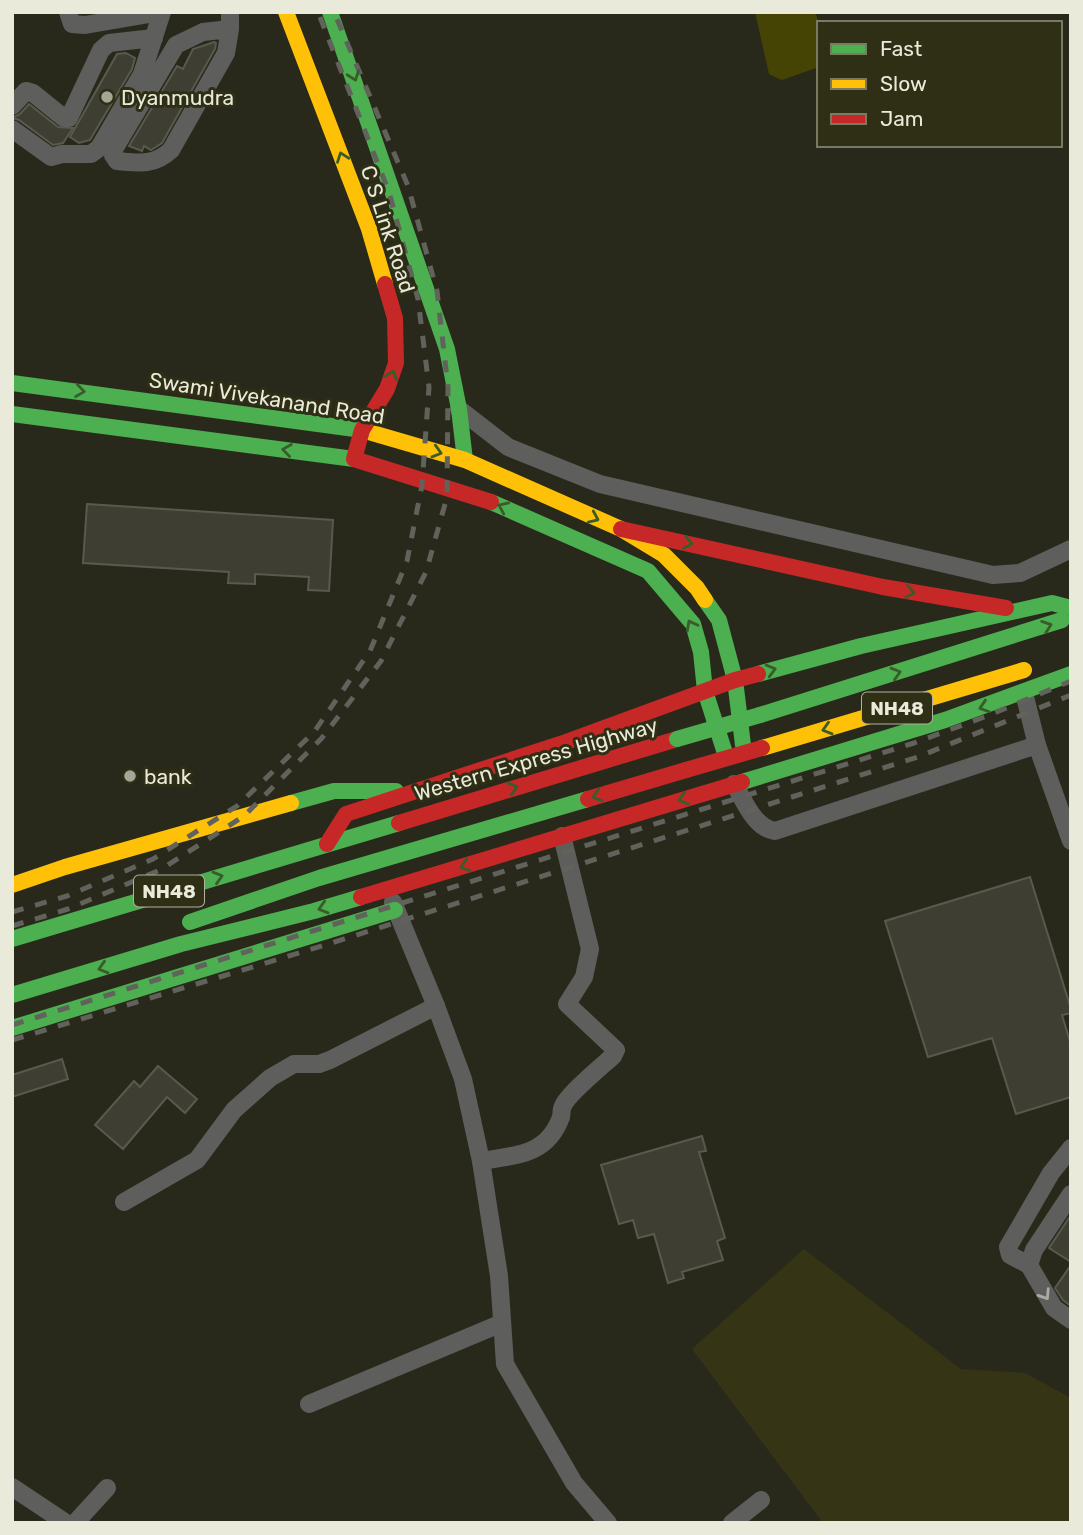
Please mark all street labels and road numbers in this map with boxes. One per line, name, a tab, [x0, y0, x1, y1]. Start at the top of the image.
street label: C S Link Road	[356, 162, 420, 296]
street label: Swami Vivekanand Road	[148, 367, 386, 429]
road number: NH48	[862, 692, 932, 723]
street label: Western Express Highway	[411, 712, 661, 806]
road number: NH48	[134, 876, 204, 906]

